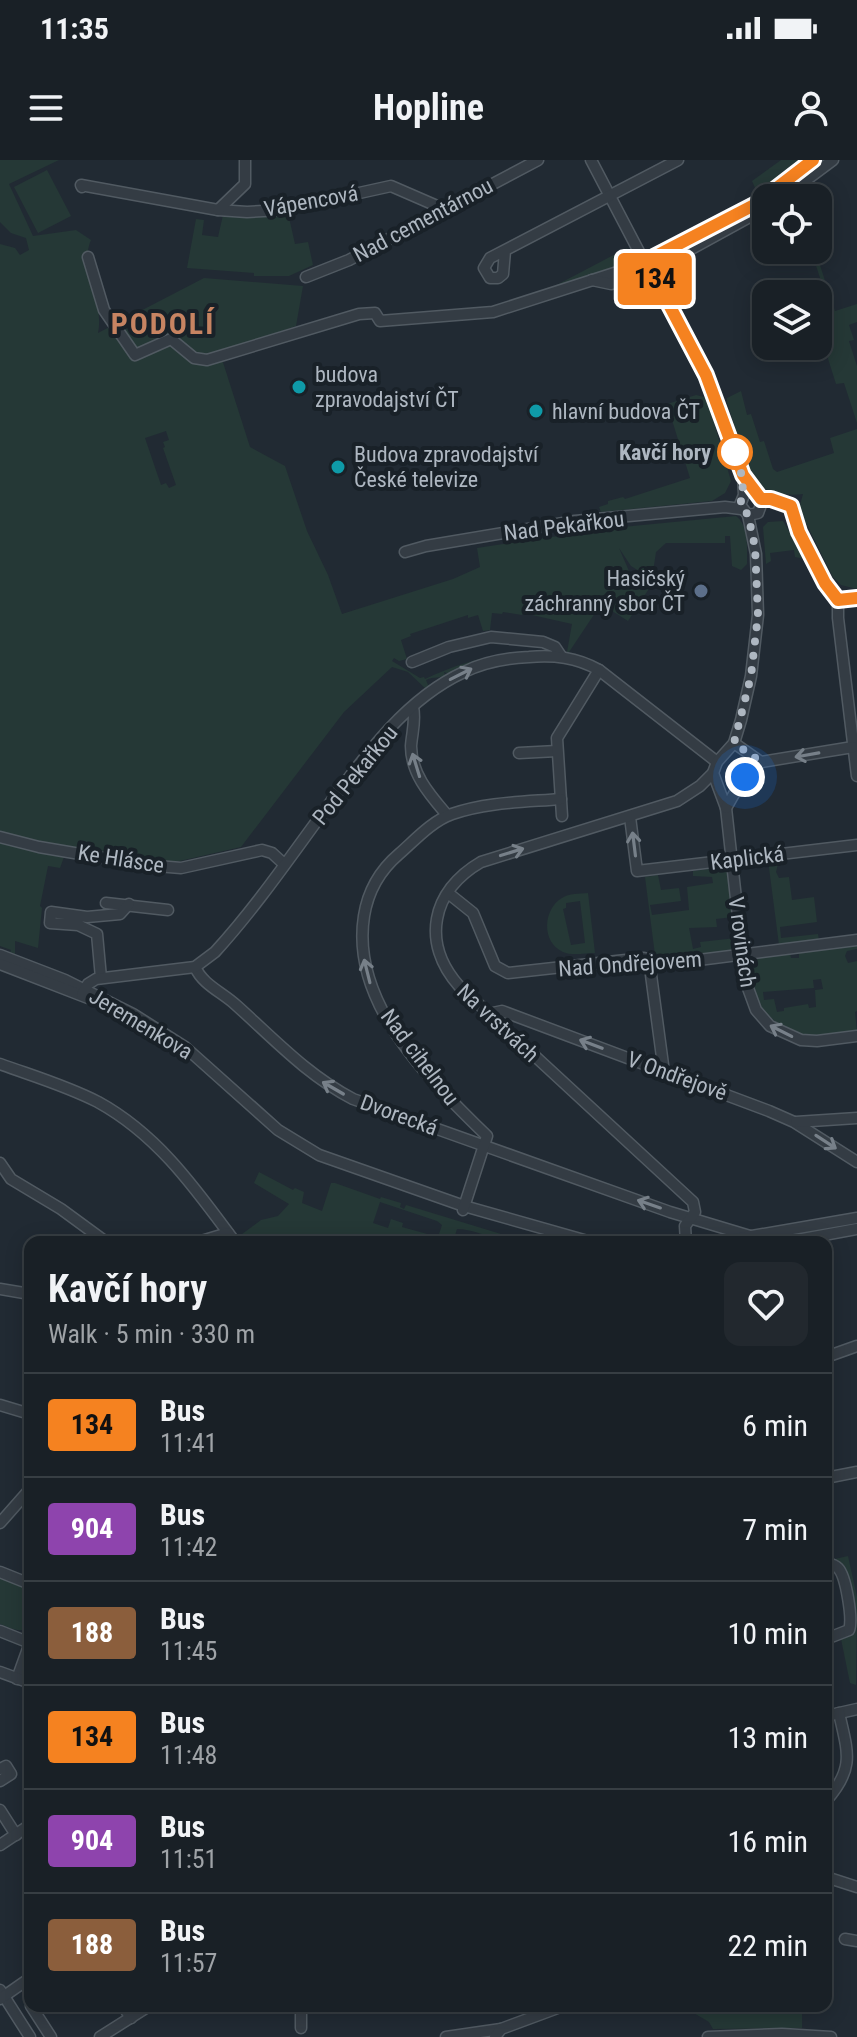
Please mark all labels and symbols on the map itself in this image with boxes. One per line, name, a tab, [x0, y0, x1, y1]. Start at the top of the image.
street label: Nad cementárnou	[349, 173, 497, 267]
street label: Vápencová	[262, 180, 360, 222]
line badge: 134	[609, 253, 701, 305]
district label: PODOLÍ	[111, 306, 215, 341]
place label: budova zpravodajství ČT	[315, 362, 459, 412]
marker: budova zpravodajství ČT	[290, 378, 308, 396]
place label: hlavní budova ČT	[552, 398, 700, 424]
marker: hlavní budova ČT	[527, 402, 545, 420]
marker: Kavčí hory	[718, 435, 752, 469]
place label: Kavčí hory	[619, 440, 711, 465]
place label: Budova zpravodajství České televize	[354, 442, 539, 492]
marker: Budova zpravodajství České televize	[329, 458, 347, 476]
street label: Nad Pekařkou	[502, 506, 626, 546]
place label: Hasičský záchranný sbor ČT	[524, 566, 685, 616]
marker: Hasičský záchranný sbor ČT	[692, 582, 710, 600]
one-way arrow	[449, 666, 473, 682]
street label: Pod Pekařkou	[307, 720, 403, 830]
one-way arrow	[795, 748, 821, 763]
one-way arrow	[408, 753, 423, 779]
your location	[725, 757, 765, 797]
one-way arrow	[626, 832, 641, 857]
street label: Ke Hlásce	[76, 840, 166, 878]
street label: Kaplická	[709, 841, 785, 875]
one-way arrow	[498, 844, 524, 859]
street label: V rovinách	[723, 895, 761, 989]
street label: Nad Ondřejovem	[557, 947, 703, 981]
one-way arrow	[359, 958, 374, 984]
street label: Na vrstvách	[452, 979, 544, 1067]
street label: Jeremenkova	[85, 983, 197, 1065]
street label: Nad cihelnou	[376, 1004, 464, 1110]
one-way arrow	[770, 1023, 794, 1039]
one-way arrow	[579, 1036, 604, 1050]
street label: V Ondřejově	[624, 1046, 730, 1106]
one-way arrow	[322, 1080, 345, 1096]
street label: Dvorecká	[357, 1090, 441, 1140]
one-way arrow	[814, 1134, 836, 1151]
one-way arrow	[637, 1196, 662, 1211]

